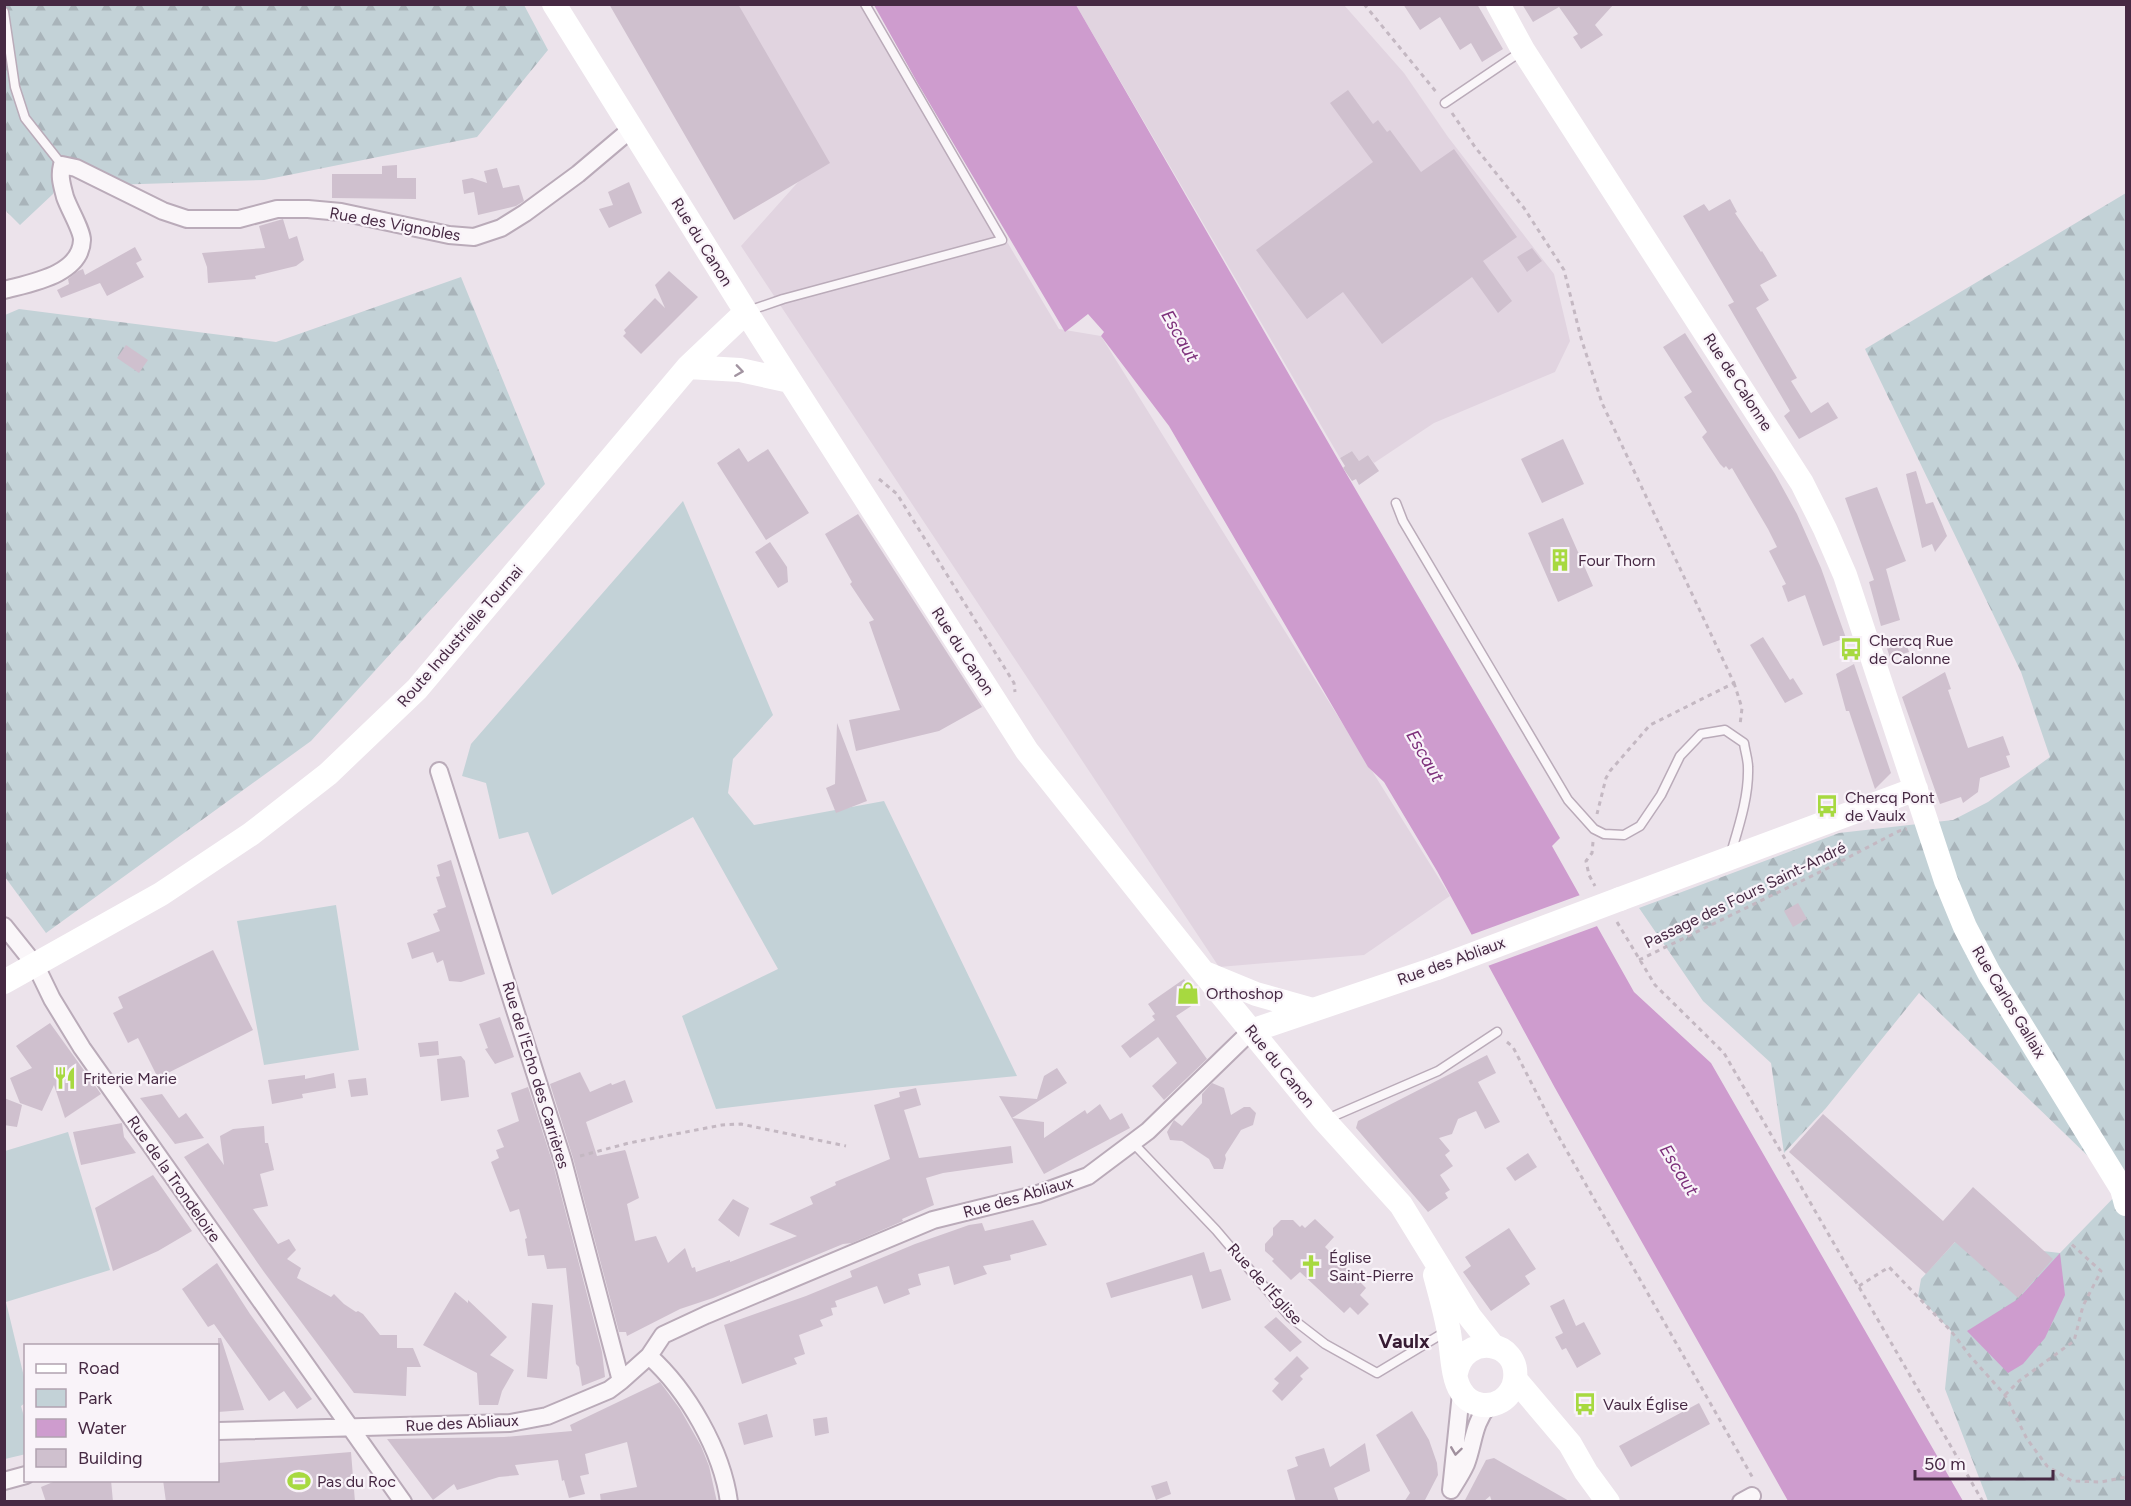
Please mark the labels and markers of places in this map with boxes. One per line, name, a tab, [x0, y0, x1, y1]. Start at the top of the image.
building icon: Four Thorn	[1547, 547, 1573, 573]
place label: Four Thorn	[1578, 551, 1656, 570]
place label: Chercq Rue de Calonne	[1869, 631, 1953, 668]
bus stop icon: Chercq Rue de Calonne	[1838, 636, 1864, 662]
place label: Chercq Pont de Vaulx	[1845, 788, 1935, 825]
bus stop icon: Chercq Pont de Vaulx	[1814, 793, 1840, 819]
shop icon: Orthoshop	[1175, 980, 1201, 1006]
place label: Orthoshop	[1206, 984, 1283, 1003]
restaurant icon: Friterie Marie	[52, 1065, 78, 1091]
place label: Friterie Marie	[83, 1069, 177, 1088]
place label: Église Saint-Pierre	[1329, 1248, 1414, 1285]
church icon: Église Saint-Pierre	[1298, 1253, 1324, 1279]
bus stop icon: Vaulx Église	[1572, 1391, 1598, 1417]
place label: Vaulx Église	[1603, 1395, 1688, 1414]
sports icon: Pas du Roc	[286, 1468, 312, 1494]
place label: Pas du Roc	[317, 1472, 396, 1491]

